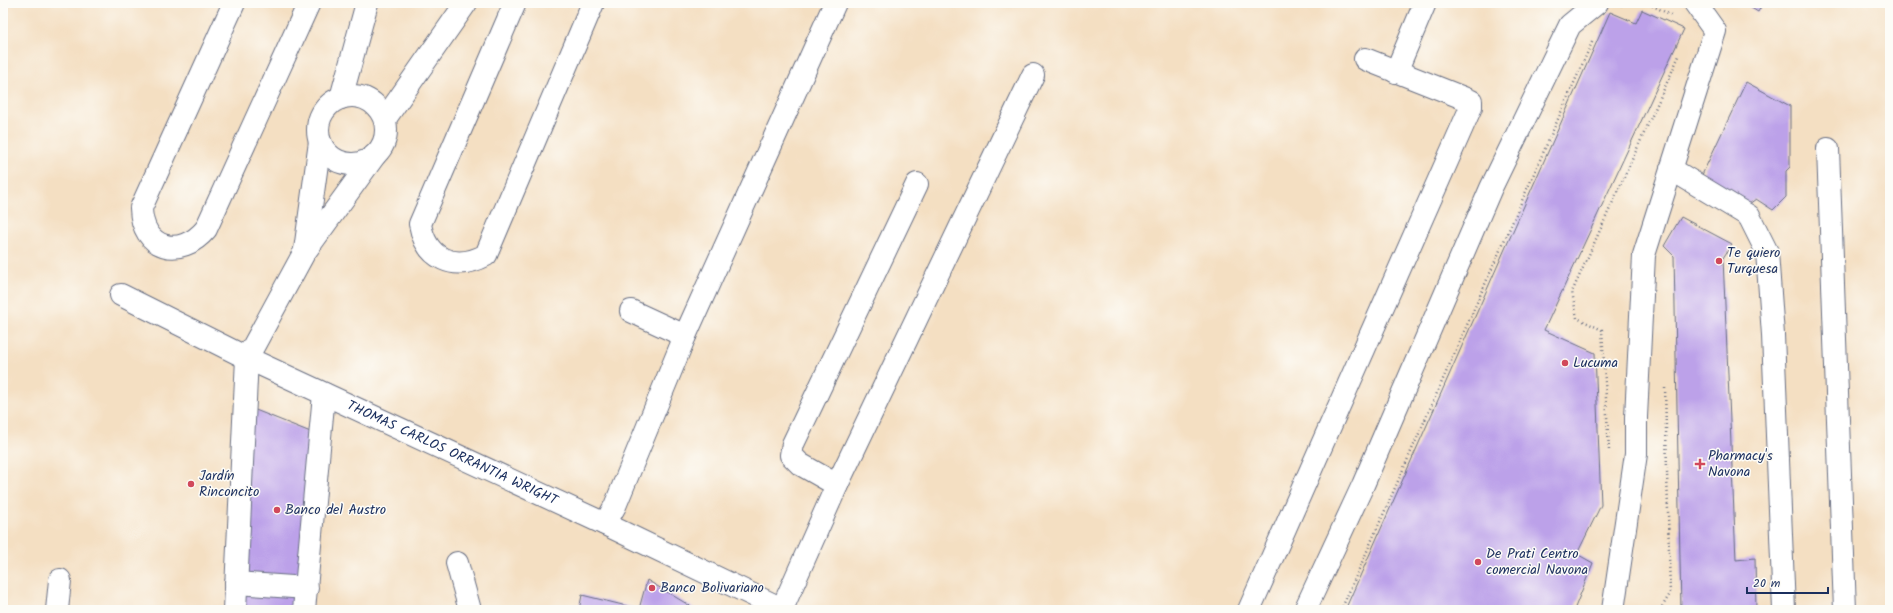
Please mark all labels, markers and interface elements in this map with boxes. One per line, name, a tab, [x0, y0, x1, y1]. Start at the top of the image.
place label: Te quiero Turquesa	[1727, 242, 1780, 280]
marker: Te quiero Turquesa	[1714, 256, 1724, 266]
place label: Lucuma	[1573, 352, 1618, 374]
marker: Lucuma	[1560, 358, 1570, 368]
street label: THOMAS CARLOS ORRANTIA WRIGHT	[343, 395, 563, 512]
place label: Pharmacy's Navona	[1708, 445, 1773, 483]
marker: Pharmacy's Navona	[1695, 459, 1705, 469]
place label: Jardín Rinconcito	[199, 465, 259, 503]
marker: Jardín Rinconcito	[186, 479, 196, 489]
place label: Banco del Austro	[285, 499, 386, 521]
marker: Banco del Austro	[272, 505, 282, 515]
place label: De Prati Centro comercial Navona	[1486, 543, 1588, 581]
marker: De Prati Centro comercial Navona	[1473, 557, 1483, 567]
scale bar	[1747, 569, 1828, 595]
text: 20 m	[1753, 574, 1781, 593]
place label: Banco Bolivariano	[660, 577, 764, 599]
marker: Banco Bolivariano	[647, 583, 657, 593]

